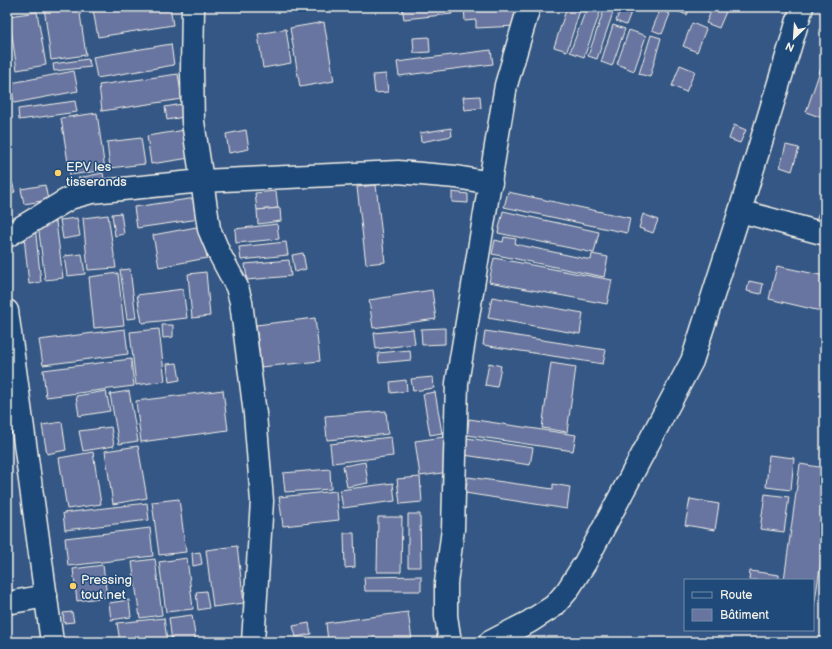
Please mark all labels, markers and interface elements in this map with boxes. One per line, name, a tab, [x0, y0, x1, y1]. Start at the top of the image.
north arrow	[774, 18, 814, 58]
text: N	[783, 39, 796, 54]
place label: EPV les tisserands	[66, 159, 127, 190]
marker: EPV les tisserands	[53, 168, 63, 178]
place label: Pressing tout net	[81, 572, 132, 603]
legend	[684, 579, 814, 631]
marker: Pressing tout net	[68, 581, 78, 591]
text: Route	[720, 588, 752, 603]
text: Bâtiment	[720, 608, 769, 623]

